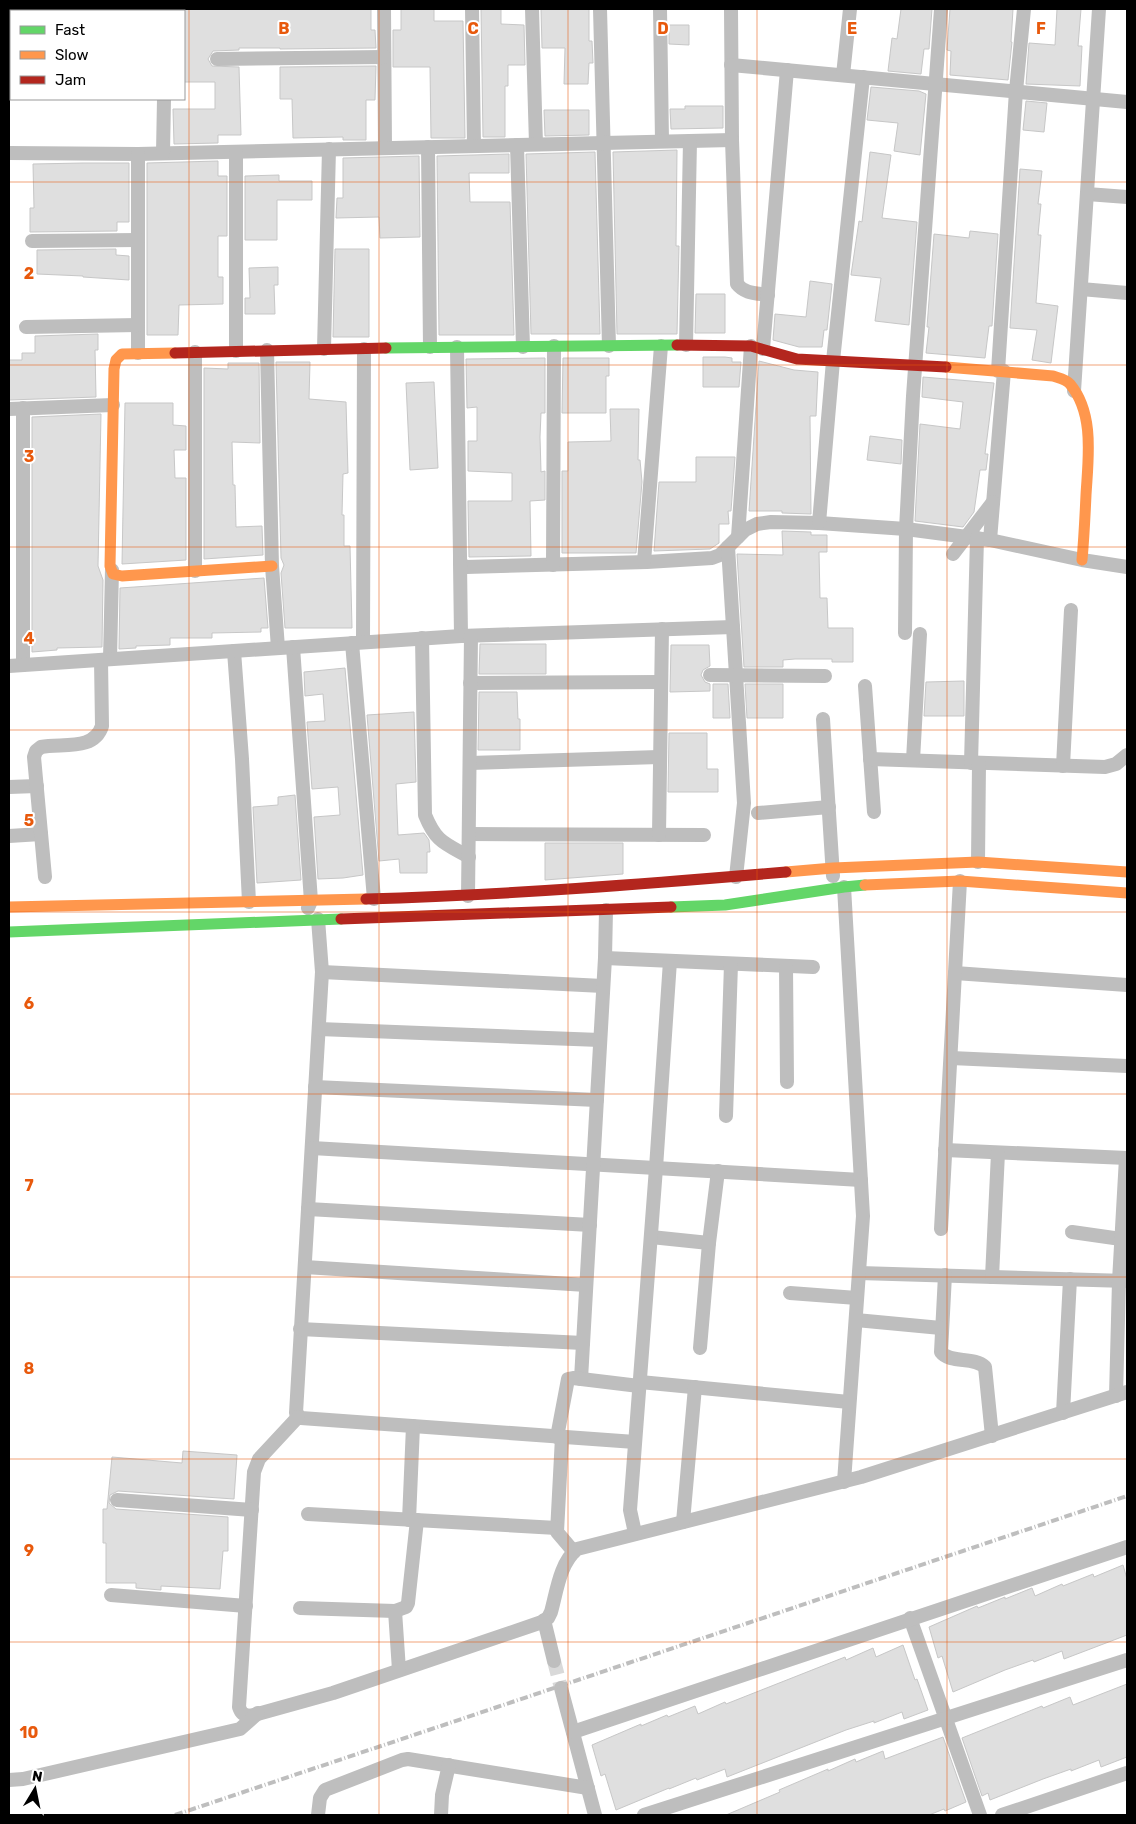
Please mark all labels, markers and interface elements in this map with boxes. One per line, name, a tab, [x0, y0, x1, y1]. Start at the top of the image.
legend	[10, 10, 185, 100]
text: B	[278, 19, 290, 38]
text: C	[467, 19, 479, 38]
text: D	[657, 19, 669, 38]
text: E	[847, 19, 857, 38]
text: F	[1036, 19, 1046, 38]
text: Fast	[55, 21, 85, 39]
text: Slow	[55, 46, 88, 64]
text: Jam	[55, 71, 86, 89]
text: 2	[24, 264, 34, 283]
text: 3	[24, 447, 34, 466]
text: 4	[24, 629, 35, 648]
text: 5	[24, 811, 34, 830]
text: 6	[24, 994, 34, 1013]
text: 7	[24, 1176, 34, 1195]
text: 8	[24, 1359, 35, 1378]
text: 9	[24, 1541, 34, 1560]
text: 10	[20, 1723, 39, 1742]
north arrow	[10, 1764, 60, 1814]
text: N	[31, 1767, 44, 1786]

